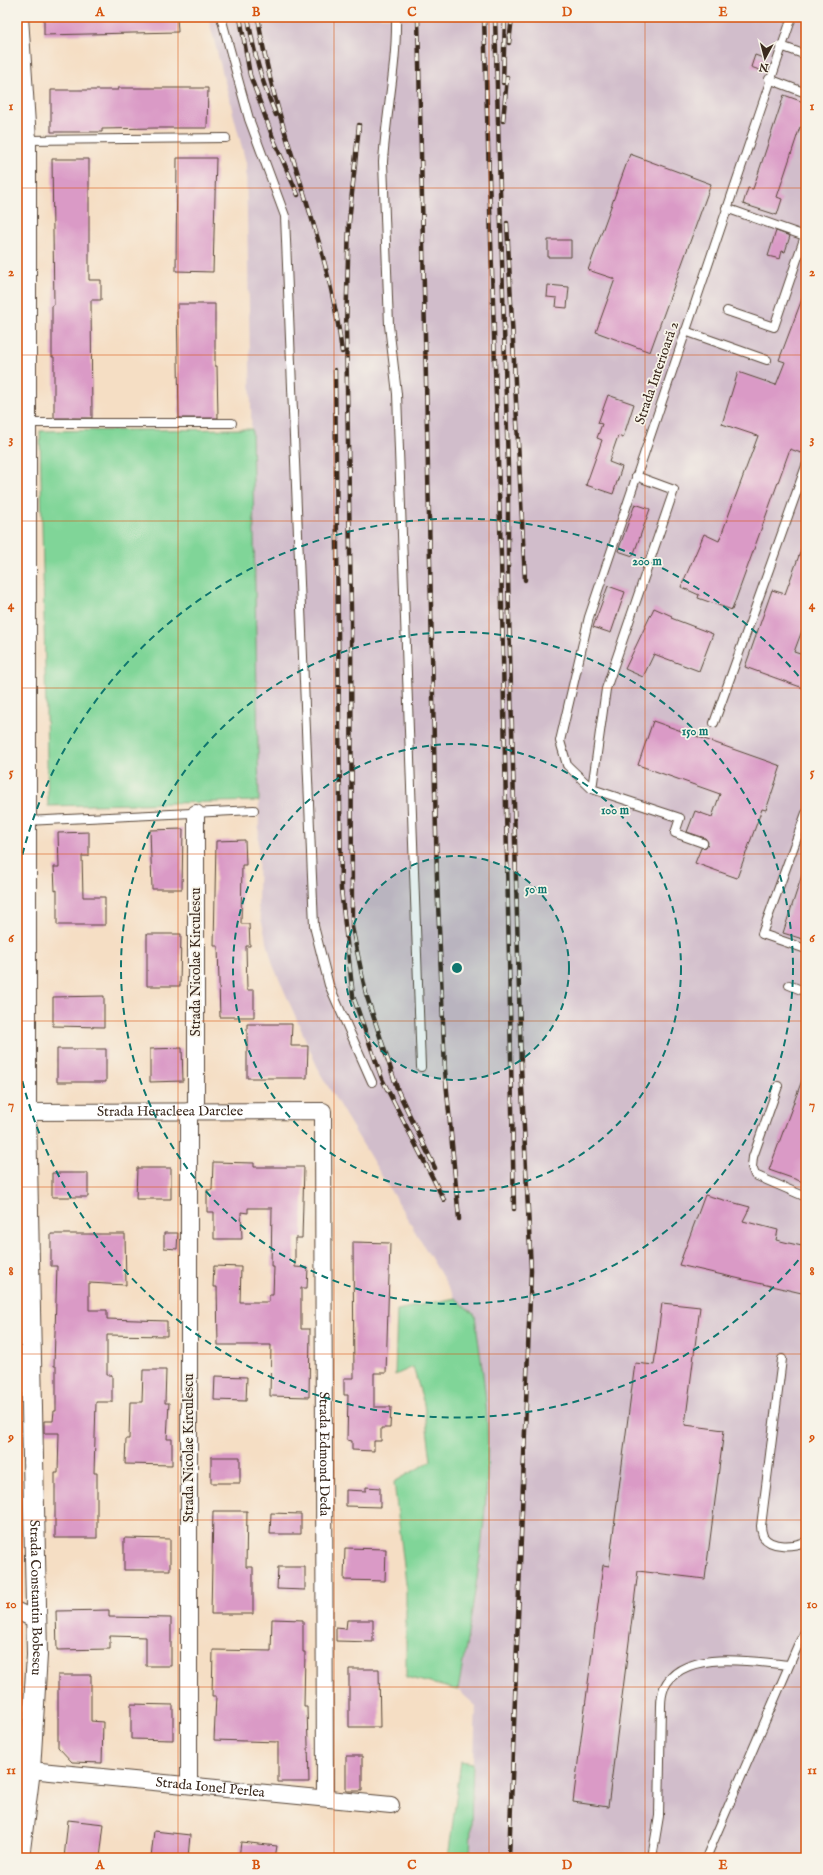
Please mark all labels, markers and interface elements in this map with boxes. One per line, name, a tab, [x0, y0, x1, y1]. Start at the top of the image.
text: A	[95, 4, 106, 21]
text: B	[252, 4, 261, 21]
text: C	[407, 4, 417, 21]
text: D	[562, 4, 573, 21]
text: E	[718, 4, 728, 21]
north arrow	[745, 38, 785, 78]
text: N	[758, 59, 770, 75]
text: 1	[9, 98, 14, 115]
text: 1	[810, 98, 815, 115]
text: 2	[8, 264, 14, 281]
text: 2	[809, 264, 815, 281]
street label: Strada Interioară 2	[631, 319, 683, 427]
text: 3	[9, 431, 14, 448]
text: 3	[810, 431, 815, 448]
text: 200 m	[632, 554, 662, 569]
text: 4	[8, 597, 15, 614]
text: 4	[809, 597, 816, 614]
text: 150 m	[682, 724, 709, 739]
text: 5	[9, 764, 14, 781]
text: 5	[810, 764, 815, 781]
text: 100 m	[601, 803, 630, 818]
text: 50 m	[525, 882, 548, 897]
street label: Strada Nicolae Kirculescu	[187, 888, 205, 1036]
text: 6	[8, 930, 14, 947]
text: 6	[809, 930, 815, 947]
centre of rings	[450, 961, 464, 975]
text: 7	[8, 1097, 14, 1114]
text: 7	[809, 1097, 815, 1114]
street label: Strada Heracleea Darclee	[97, 1102, 244, 1121]
text: 8	[8, 1263, 14, 1280]
text: 8	[809, 1263, 815, 1280]
street label: Strada Nicolae Kirculescu	[180, 1374, 198, 1522]
street label: Strada Edmond Deda	[315, 1392, 333, 1517]
text: 9	[7, 1429, 14, 1446]
text: 9	[808, 1429, 815, 1446]
street label: Strada Constantin Bobescu	[25, 1519, 46, 1676]
text: 10	[5, 1596, 17, 1613]
text: 10	[806, 1596, 818, 1613]
text: 11	[6, 1762, 16, 1779]
text: 11	[807, 1762, 817, 1779]
street label: Strada Ionel Perlea	[155, 1773, 267, 1802]
text: A	[95, 1857, 106, 1874]
text: B	[252, 1857, 261, 1874]
text: C	[407, 1857, 417, 1874]
text: D	[562, 1857, 573, 1874]
text: E	[718, 1857, 728, 1874]

